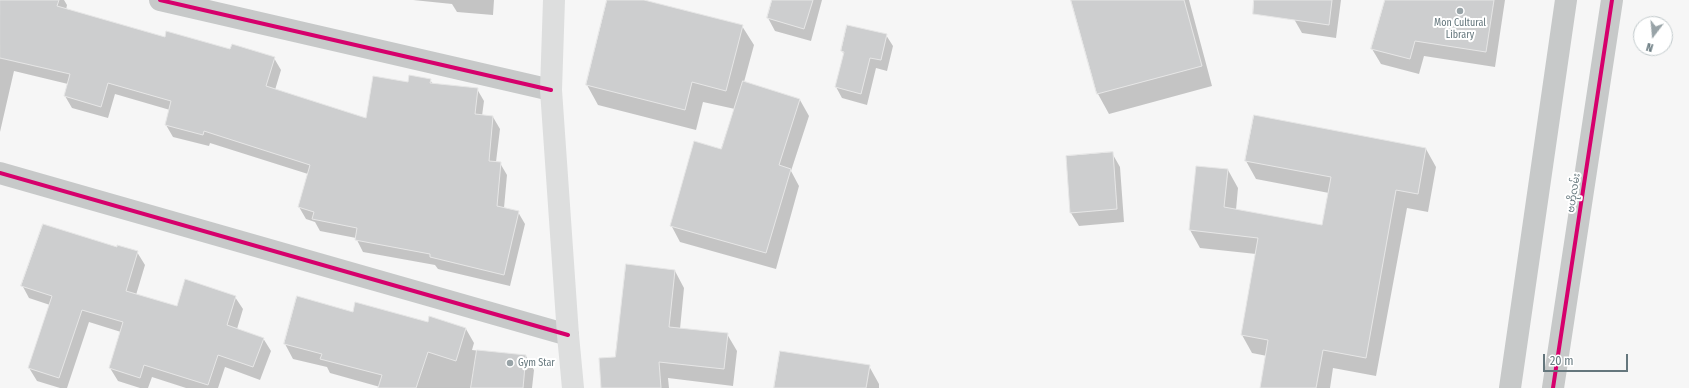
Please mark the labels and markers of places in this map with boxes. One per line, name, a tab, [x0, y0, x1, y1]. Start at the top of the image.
marker: Mon Cultural Library	[1455, 6, 1465, 16]
place label: Mon Cultural Library	[1434, 17, 1486, 40]
place label: Gym Star	[518, 357, 555, 369]
marker: Gym Star	[505, 358, 515, 368]

